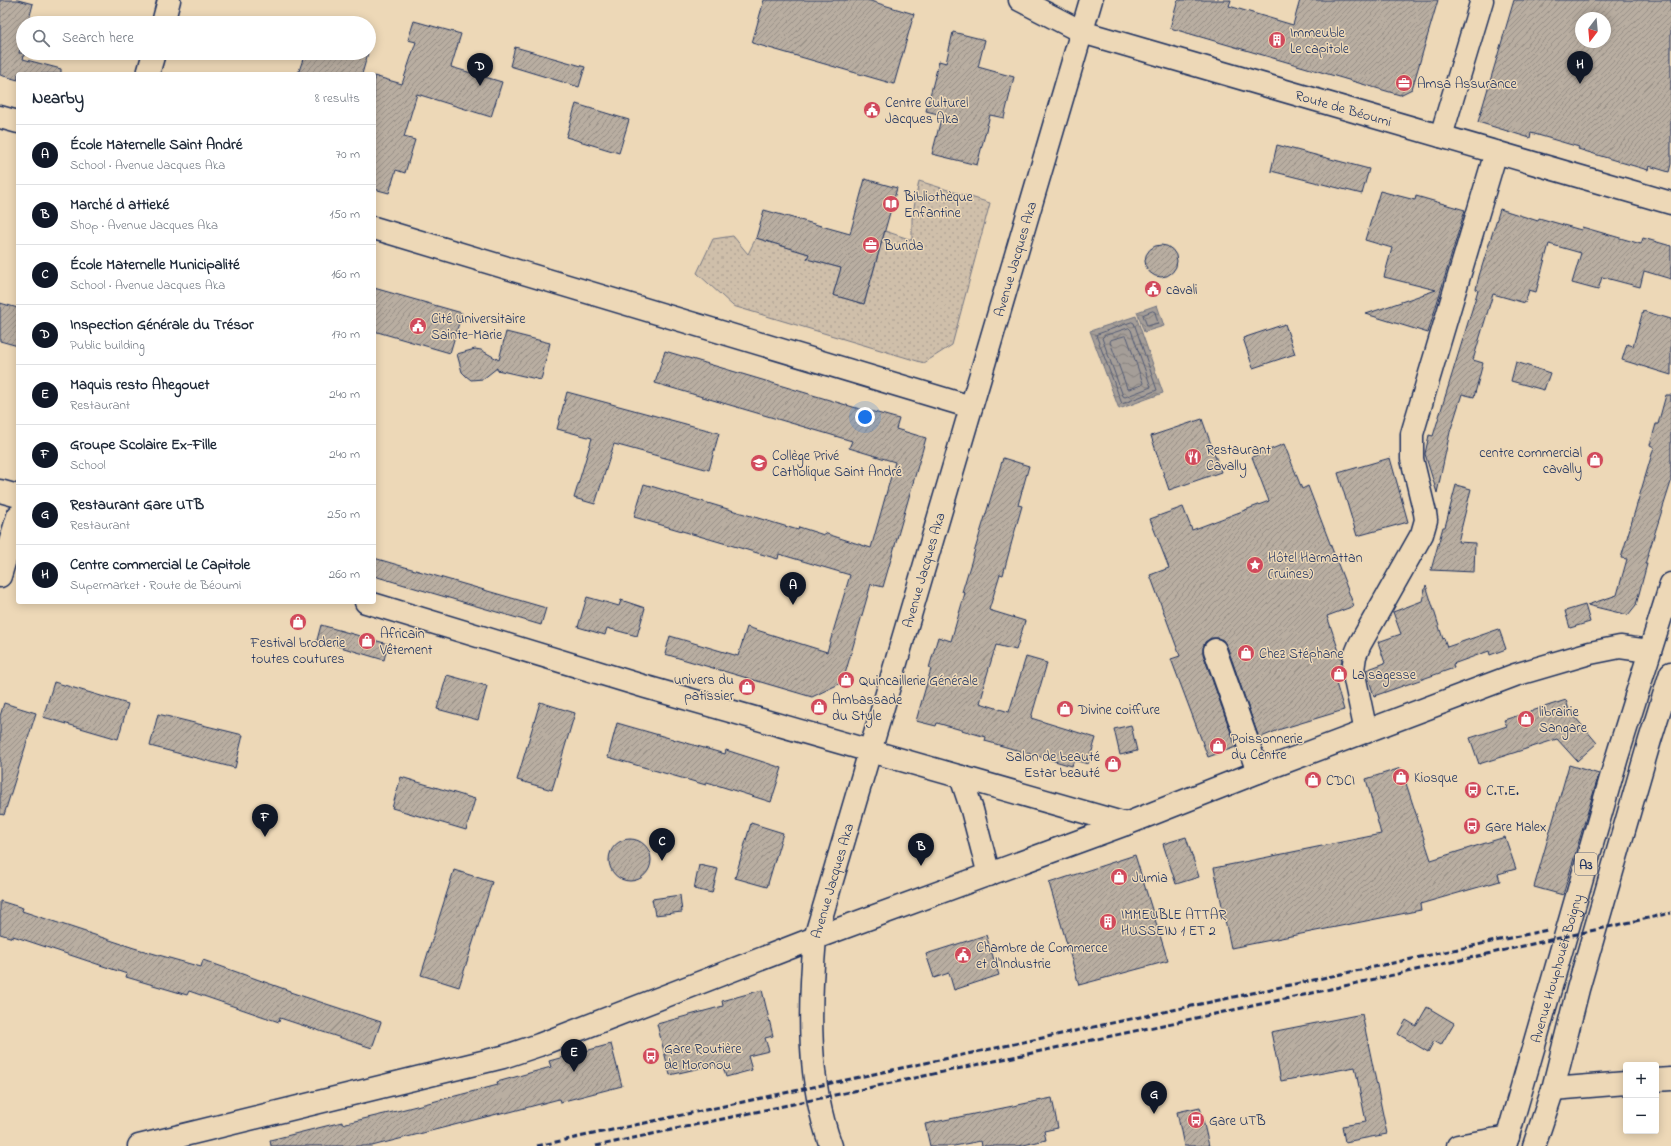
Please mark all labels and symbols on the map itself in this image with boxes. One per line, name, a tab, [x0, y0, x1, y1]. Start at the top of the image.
north arrow	[1575, 12, 1611, 48]
place label: Immeuble Le capitole	[1290, 23, 1350, 60]
building icon: Immeuble Le capitole	[1267, 30, 1287, 50]
pin: H	[1567, 51, 1593, 84]
pin: D	[467, 53, 493, 86]
office icon: Amsa Assurance	[1394, 73, 1414, 93]
place label: Amsa Assurance	[1417, 74, 1518, 95]
street label: Route de Béoumi	[1292, 85, 1394, 133]
place label: Centre Culturel Jacques Aka	[885, 93, 968, 130]
public building icon: Centre Culturel Jacques Aka	[862, 100, 882, 120]
place label: Bibliothèque Enfantine	[903, 187, 973, 224]
library icon: Bibliothèque Enfantine	[881, 194, 901, 214]
street label: Avenue Jacques Aka	[989, 199, 1043, 320]
office icon: Burida	[861, 235, 881, 255]
place label: Burida	[883, 236, 924, 257]
public building icon: cavali	[1143, 279, 1163, 299]
place label: cavali	[1166, 280, 1198, 301]
place label: Cité Universitaire Sainte-Marie	[431, 309, 526, 346]
public building icon: Cité Universitaire Sainte-Marie	[408, 316, 428, 336]
your location	[855, 407, 875, 427]
place label: Restaurant Cavally	[1206, 440, 1271, 478]
place label: centre commercial cavally	[1479, 443, 1582, 481]
place label: Collège Privé Catholique Saint André	[772, 446, 903, 483]
restaurant icon: Restaurant Cavally	[1183, 447, 1203, 467]
shop icon: centre commercial cavally	[1585, 450, 1605, 470]
school or university icon: Collège Privé Catholique Saint André	[749, 453, 769, 473]
street label: Avenue Jacques Aka	[898, 510, 952, 630]
place label: Hôtel Harmattan (ruines)	[1268, 548, 1363, 585]
place icon: Hôtel Harmattan (ruines)	[1245, 555, 1265, 575]
pin: A	[780, 572, 806, 605]
shop icon: Festival broderie toutes coutures	[288, 612, 308, 632]
place label: Africain Vêtement	[379, 624, 433, 661]
shop icon: Africain Vêtement	[357, 631, 377, 651]
place label: Festival broderie toutes coutures	[250, 633, 346, 670]
shop icon: Chez Stéphane	[1236, 643, 1256, 663]
place label: Chez Stéphane	[1259, 644, 1344, 665]
shop icon: La sagesse	[1329, 664, 1349, 684]
place label: La sagesse	[1352, 665, 1417, 687]
place label: univers du patissier	[674, 670, 735, 707]
shop icon: Quincaillerie Générale	[836, 670, 856, 690]
place label: Quincaillerie Générale	[859, 671, 979, 692]
shop icon: univers du patissier	[737, 677, 757, 697]
place label: Ambassade du Style	[832, 690, 903, 728]
shop icon: Ambassade du Style	[809, 697, 829, 717]
shop icon: Divine coiffure	[1055, 699, 1075, 719]
place label: Divine coiffure	[1077, 700, 1161, 721]
place label: librairie Sangare	[1539, 702, 1588, 740]
shop icon: librairie Sangare	[1516, 709, 1536, 729]
place label: Poissonnerie du Centre	[1231, 729, 1304, 766]
shop icon: Poissonnerie du Centre	[1208, 736, 1228, 756]
place label: Salon de beauté Estar beauté	[1006, 747, 1101, 784]
shop icon: Salon de beauté Estar beauté	[1103, 754, 1123, 774]
shop icon: Kiosque	[1391, 767, 1411, 787]
place label: Kiosque	[1414, 768, 1459, 789]
shop icon: CDCI	[1303, 770, 1323, 790]
place label: CDCI	[1326, 771, 1355, 792]
bus stop icon: C.T.E.	[1463, 780, 1483, 800]
place label: C.T.E.	[1486, 781, 1519, 802]
pin: F	[252, 804, 278, 837]
bus stop icon: Gare Malex	[1462, 816, 1482, 836]
place label: Gare Malex	[1485, 817, 1546, 838]
street label: Avenue Jacques Aka	[806, 821, 860, 941]
pin: C	[649, 828, 675, 861]
pin: B	[908, 833, 934, 866]
road number: A3	[1575, 853, 1597, 875]
shop icon: Jumia	[1109, 867, 1129, 887]
place label: Jumia	[1132, 868, 1168, 889]
street label: Avenue Houphouët-Boigny	[1526, 891, 1590, 1046]
place label: IMMEUBLE ATTAR HUSSEIN 1 ET 2	[1121, 905, 1226, 942]
building icon: IMMEUBLE ATTAR HUSSEIN 1 ET 2	[1098, 912, 1118, 932]
place label: Chambre de Commerce et d'Industrie	[976, 938, 1108, 975]
public building icon: Chambre de Commerce et d'Industrie	[953, 945, 973, 965]
pin: E	[561, 1039, 587, 1072]
place label: Gare Routière de Moronou	[664, 1039, 742, 1076]
bus stop icon: Gare Routière de Moronou	[641, 1046, 661, 1066]
pin: G	[1141, 1081, 1167, 1114]
bus stop icon: Gare UTB	[1186, 1110, 1206, 1130]
place label: Gare UTB	[1209, 1111, 1266, 1132]

